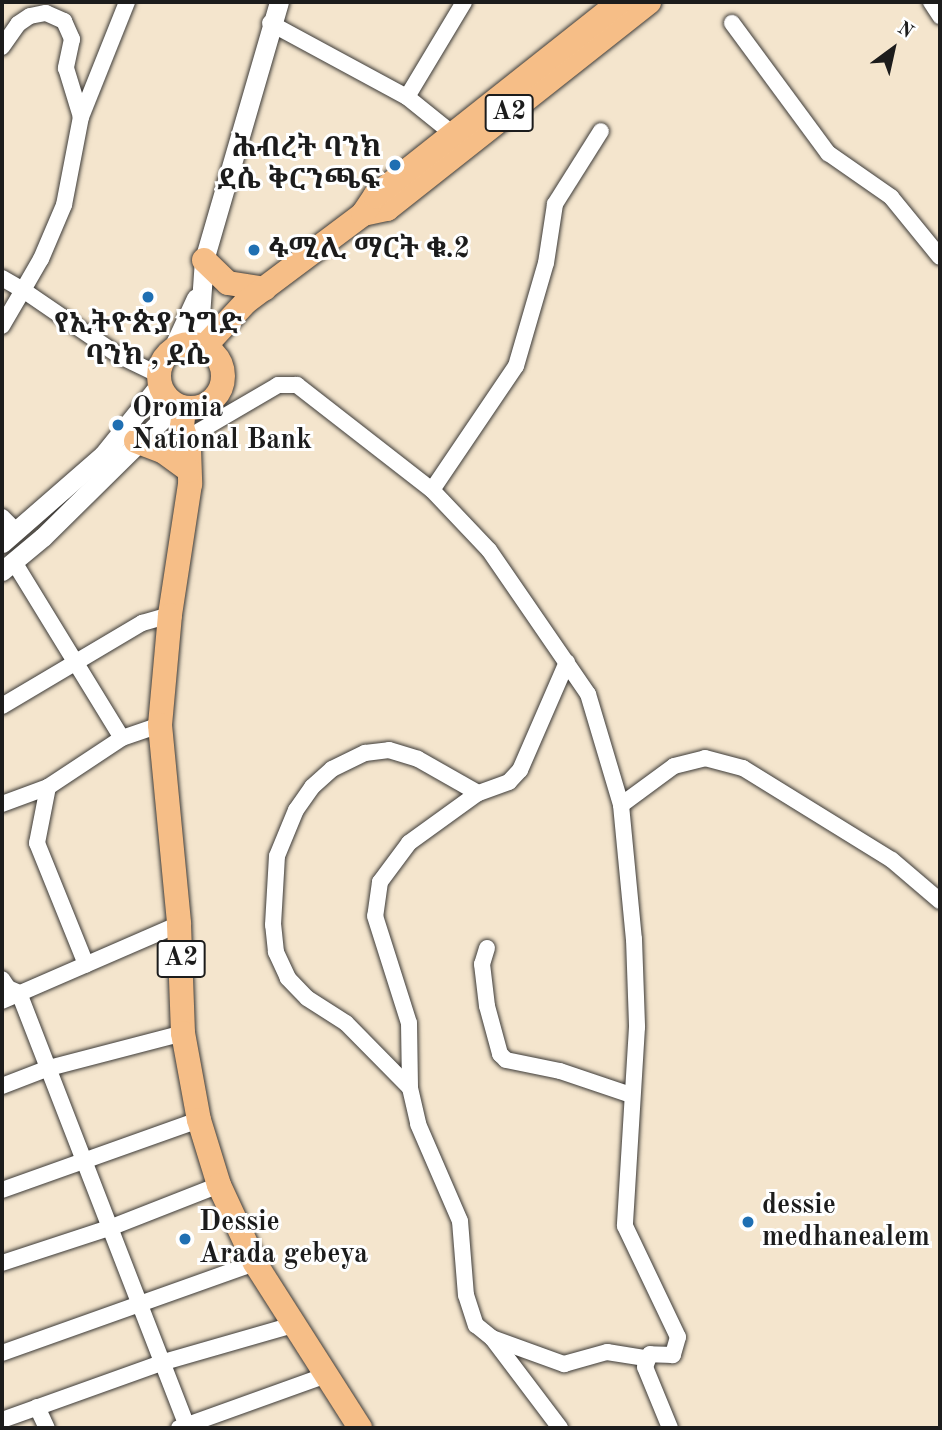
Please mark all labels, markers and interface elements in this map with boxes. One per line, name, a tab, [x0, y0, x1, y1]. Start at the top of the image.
north arrow	[858, 14, 928, 84]
text: N	[893, 19, 916, 43]
road number: A2	[484, 90, 534, 136]
place label: ሕብረት ባንክ ደሴ ቅርንጫፍ	[217, 132, 381, 198]
marker: ሕብረት ባንክ ደሴ ቅርንጫፍ	[387, 157, 403, 173]
place label: ፋሚሊ ማርት ቁ.2	[268, 233, 470, 267]
marker: ፋሚሊ ማርት ቁ.2	[246, 242, 262, 258]
marker: የኢትዮጵያ ንግድ ባንክ , ደሴ	[140, 289, 156, 305]
place label: የኢትዮጵያ ንግድ ባንክ , ደሴ	[54, 308, 242, 374]
place label: Oromia National Bank	[132, 392, 312, 458]
marker: Oromia National Bank	[110, 417, 126, 433]
road number: A2	[156, 936, 206, 982]
place label: dessie medhanealem	[762, 1189, 930, 1255]
place label: Dessie Arada gebeya	[199, 1206, 368, 1272]
marker: dessie medhanealem	[740, 1214, 756, 1230]
marker: Dessie Arada gebeya	[177, 1231, 193, 1247]

